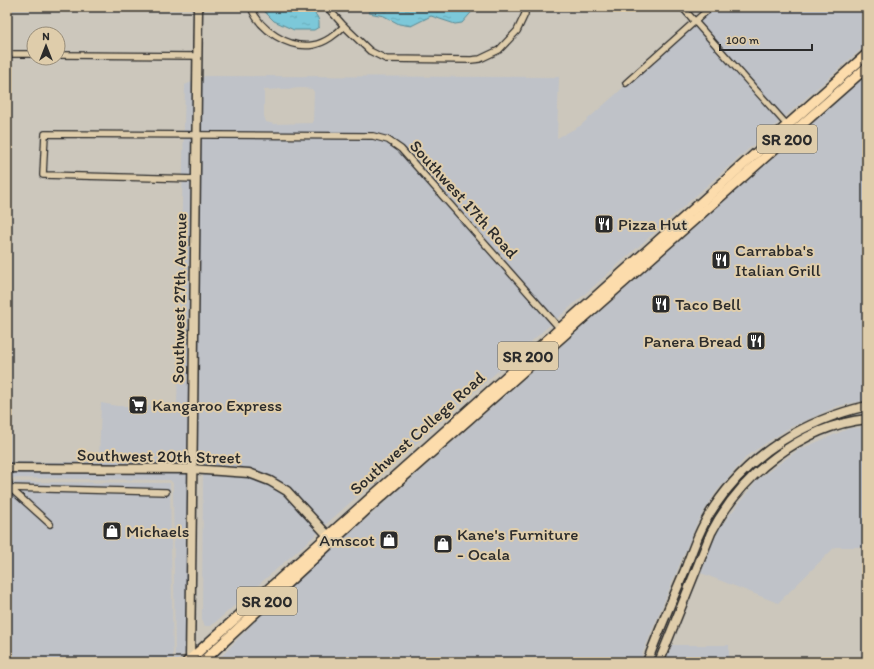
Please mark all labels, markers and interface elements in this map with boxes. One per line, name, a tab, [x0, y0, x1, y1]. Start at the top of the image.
north arrow	[26, 26, 66, 66]
scale bar	[720, 26, 812, 52]
text: N	[42, 30, 50, 43]
text: 100 m	[726, 33, 759, 47]
road number: SR 200	[757, 125, 817, 153]
street label: Southwest 17th Road	[406, 136, 522, 262]
street label: Southwest 27th Avenue	[168, 212, 190, 384]
restaurant icon: Pizza Hut	[593, 213, 615, 235]
place label: Pizza Hut	[618, 214, 687, 234]
place label: Carrabba's Italian Grill	[735, 240, 821, 280]
restaurant icon: Carrabba's Italian Grill	[710, 249, 732, 271]
restaurant icon: Taco Bell	[650, 293, 672, 315]
place label: Taco Bell	[675, 294, 741, 314]
restaurant icon: Panera Bread	[745, 330, 767, 352]
place label: Panera Bread	[644, 331, 743, 351]
road number: SR 200	[498, 342, 558, 370]
street label: Southwest College Road	[345, 367, 489, 499]
supermarket icon: Kangaroo Express	[127, 394, 149, 416]
place label: Kangaroo Express	[152, 395, 282, 415]
street label: Southwest 20th Street	[77, 445, 241, 467]
shop icon: Michaels	[101, 520, 123, 542]
place label: Michaels	[126, 521, 189, 541]
place label: Kane's Furniture - Ocala	[457, 524, 578, 564]
shop icon: Amscot	[378, 529, 400, 551]
place label: Amscot	[319, 530, 375, 550]
shop icon: Kane's Furniture - Ocala	[432, 533, 454, 555]
road number: SR 200	[237, 587, 297, 615]

